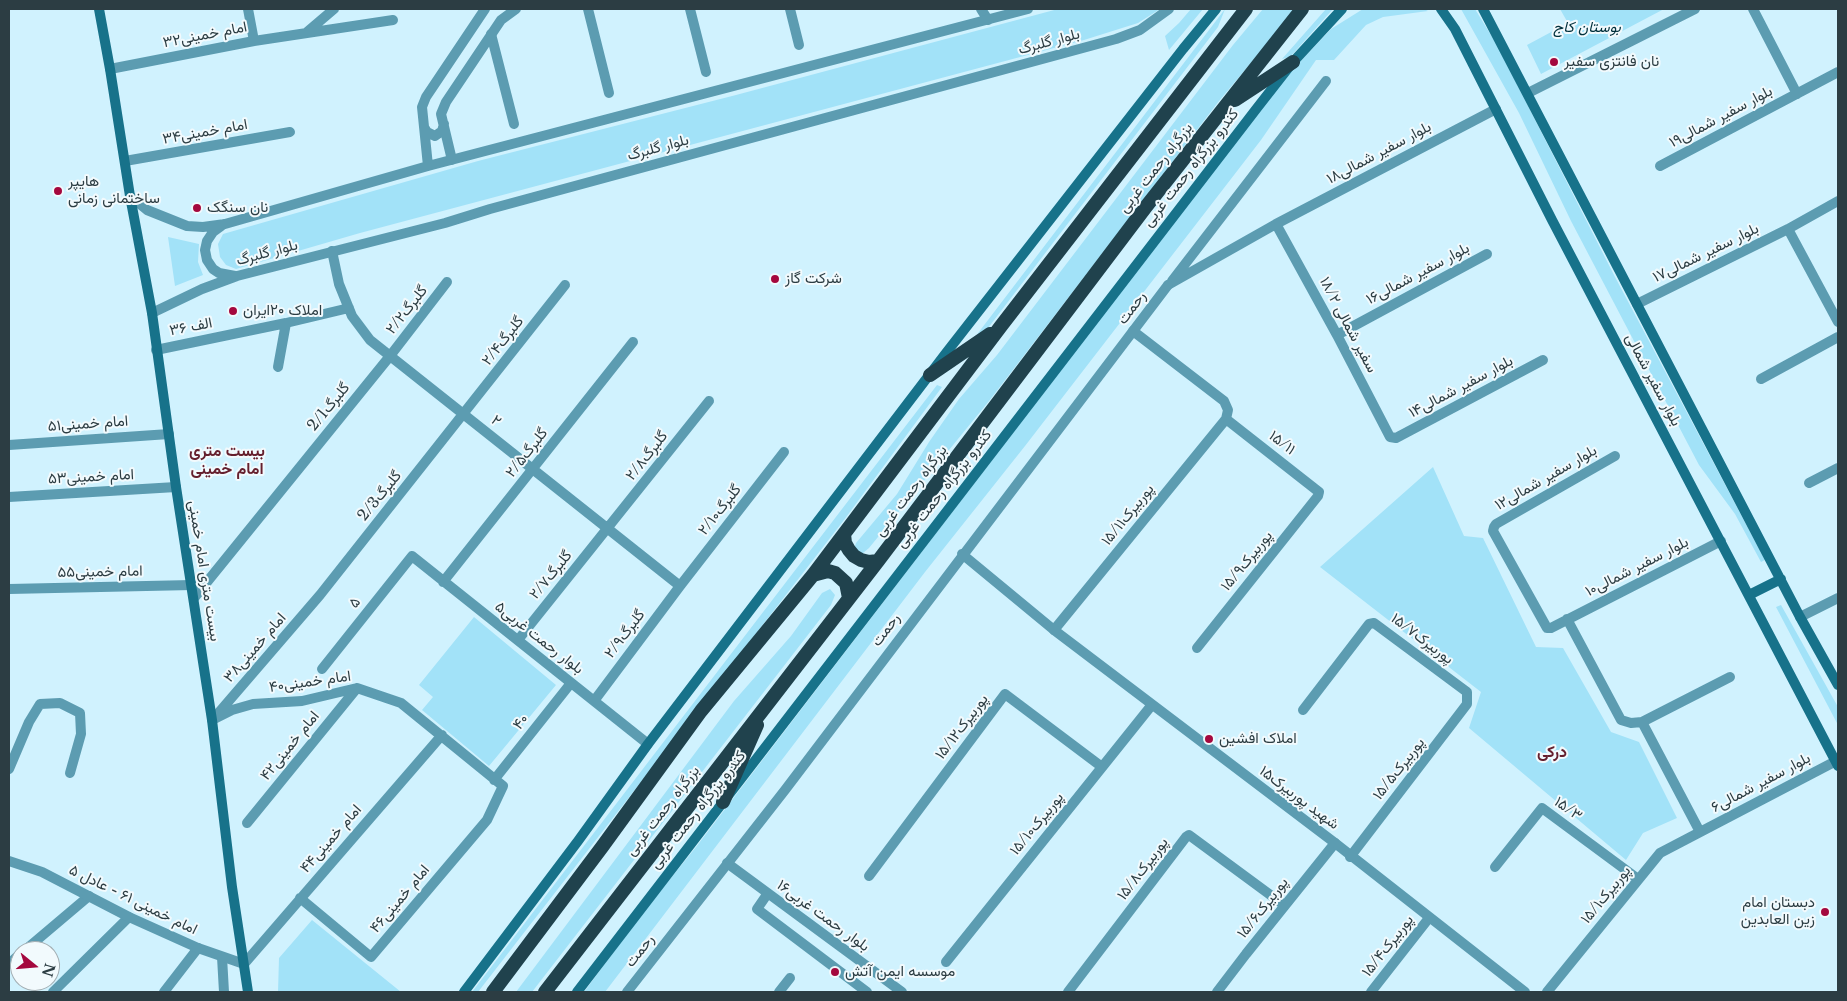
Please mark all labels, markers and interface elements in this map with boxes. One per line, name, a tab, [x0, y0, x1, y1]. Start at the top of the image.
street label: امام خمینی۳۲	[161, 18, 249, 52]
park label: بوستان کاج	[1553, 19, 1621, 37]
street label: بلوار گلبرگ	[1016, 25, 1082, 59]
place label: نان فانتزی سفیر	[1564, 53, 1659, 71]
marker: نان فانتزی سفیر	[1548, 56, 1560, 68]
street label: بلوار سفیر شمالی۱۹	[1666, 82, 1776, 152]
street label: کندرو بزرگراه رحمت غربی	[1139, 105, 1243, 231]
street label: امام خمینی۳۴	[161, 116, 249, 148]
street label: بلوار سفیر شمالی۱۸	[1324, 118, 1434, 188]
street label: بزرگراه رحمت غربی	[1115, 119, 1197, 217]
street label: بلوار گلبرگ	[625, 131, 691, 165]
place label: هایپر ساختمانی زمانی	[68, 173, 160, 208]
marker: هایپر ساختمانی زمانی	[52, 185, 64, 197]
place label: نان سنگک	[207, 199, 268, 217]
marker: نان سنگک	[191, 202, 203, 214]
street label: بلوار سفیر شمالی۱۷	[1650, 220, 1762, 286]
street label: بلوار گلبرگ	[234, 236, 300, 270]
street label: بلوار سفیر شمالی۱۶	[1363, 239, 1473, 309]
place label: شرکت گاز	[785, 270, 842, 288]
marker: شرکت گاز	[769, 273, 781, 285]
street label: سفیر شمالی ۱۸/۲	[1315, 274, 1381, 376]
street label: گلبرگ۲/۲	[382, 282, 432, 338]
street label: رحمت	[1114, 288, 1150, 328]
place label: املاک ۲۰ایران	[243, 302, 322, 320]
marker: املاک ۲۰ایران	[227, 305, 239, 317]
street label: گلبرگ۲/۴	[478, 313, 528, 369]
street label: ۳۶ الف	[168, 314, 214, 340]
street label: بلوار سفیر شمالی	[1621, 331, 1685, 429]
street label: بلوار سفیر شمالی۱۴	[1406, 352, 1516, 422]
street label: 2/1گلبرگ	[304, 379, 354, 435]
street label: امام خمینی۵۱	[47, 412, 129, 436]
street label: ۲	[487, 412, 505, 430]
street label: گلبرگ۲/۵	[502, 425, 552, 481]
street label: کندرو بزرگراه رحمت غربی	[892, 426, 996, 552]
street label: ۱۵/۱۱	[1265, 427, 1299, 459]
street label: گلبرگ۲/۸	[622, 428, 672, 484]
district label: بیست متری امام خمینی	[189, 441, 265, 479]
street label: بزرگراه رحمت غربی	[871, 442, 951, 540]
street label: بلوار سفیر شمالی۱۲	[1492, 442, 1600, 514]
street label: امام خمینی۵۳	[47, 466, 135, 488]
street label: 2/3گلبرگ	[354, 467, 406, 525]
street label: گلبرگ۲/۱۰	[695, 481, 745, 539]
street label: پوربیرک۱۵/۱۱	[1098, 481, 1158, 549]
street label: بیست متری امام خمینی	[184, 499, 224, 643]
street label: پوربیرک۱۵/۹	[1217, 527, 1277, 595]
street label: بلوار سفیر شمالی۱۰	[1582, 533, 1692, 601]
street label: گلبرگ۲/۷	[526, 547, 576, 603]
street label: امام خمینی۵۵	[57, 562, 143, 582]
street label: ۵	[345, 594, 365, 612]
street label: بلوار رحمت غربی۵	[491, 598, 587, 678]
street label: گلبرگ۲/۹	[601, 606, 649, 662]
street label: امام خمینی۳۸	[220, 610, 290, 686]
street label: رحمت	[868, 610, 904, 650]
street label: پوربیرک۱۵/۷	[1387, 610, 1457, 668]
street label: امام خمینی۴۰	[268, 667, 352, 697]
street label: پوربیرک۱۵/۱۲	[932, 691, 992, 763]
street label: امام خمینی۴۲	[257, 708, 323, 784]
street label: ۴۰	[509, 711, 533, 733]
place label: املاک افشین	[1219, 730, 1297, 748]
marker: املاک افشین	[1203, 733, 1215, 745]
street label: پوربیرک۱۵/۵	[1369, 734, 1429, 804]
district label: درکی	[1537, 742, 1567, 762]
street label: کندرو بزرگراه رحمت غربی	[646, 747, 750, 873]
street label: بلوار سفیر شمالی۶	[1708, 749, 1814, 817]
street label: بزرگراه رحمت غربی	[622, 762, 704, 860]
street label: شهید پوربیرک۱۵	[1256, 762, 1342, 834]
street label: پوربیرک۱۵/۱۰	[1006, 789, 1068, 859]
street label: ۱۵/۳	[1551, 793, 1585, 825]
street label: ۴۴امام خمینی	[296, 801, 366, 877]
street label: پوربیرک۱۵/۸	[1114, 834, 1172, 904]
street label: امام خمینی ۶۱ - عادل ۵	[66, 861, 200, 939]
street label: امام خمینی۴۶	[366, 861, 434, 937]
street label: پوربیرک۱۵/۱	[1577, 862, 1635, 928]
street label: پوربیرک۱۵/۶	[1234, 874, 1292, 942]
street label: بلوار رحمت غربی۱۶	[773, 876, 873, 956]
place label: دبستان امام زین العابدین	[1741, 894, 1815, 929]
marker: دبستان امام زین العابدین	[1819, 906, 1831, 918]
street label: پوربیرک۱۵/۴	[1358, 912, 1418, 980]
street label: رحمت	[622, 931, 658, 971]
north arrow	[10, 941, 60, 991]
text: N	[38, 961, 59, 979]
place label: موسسه ایمن آتش	[845, 963, 955, 981]
marker: موسسه ایمن آتش	[829, 966, 841, 978]

